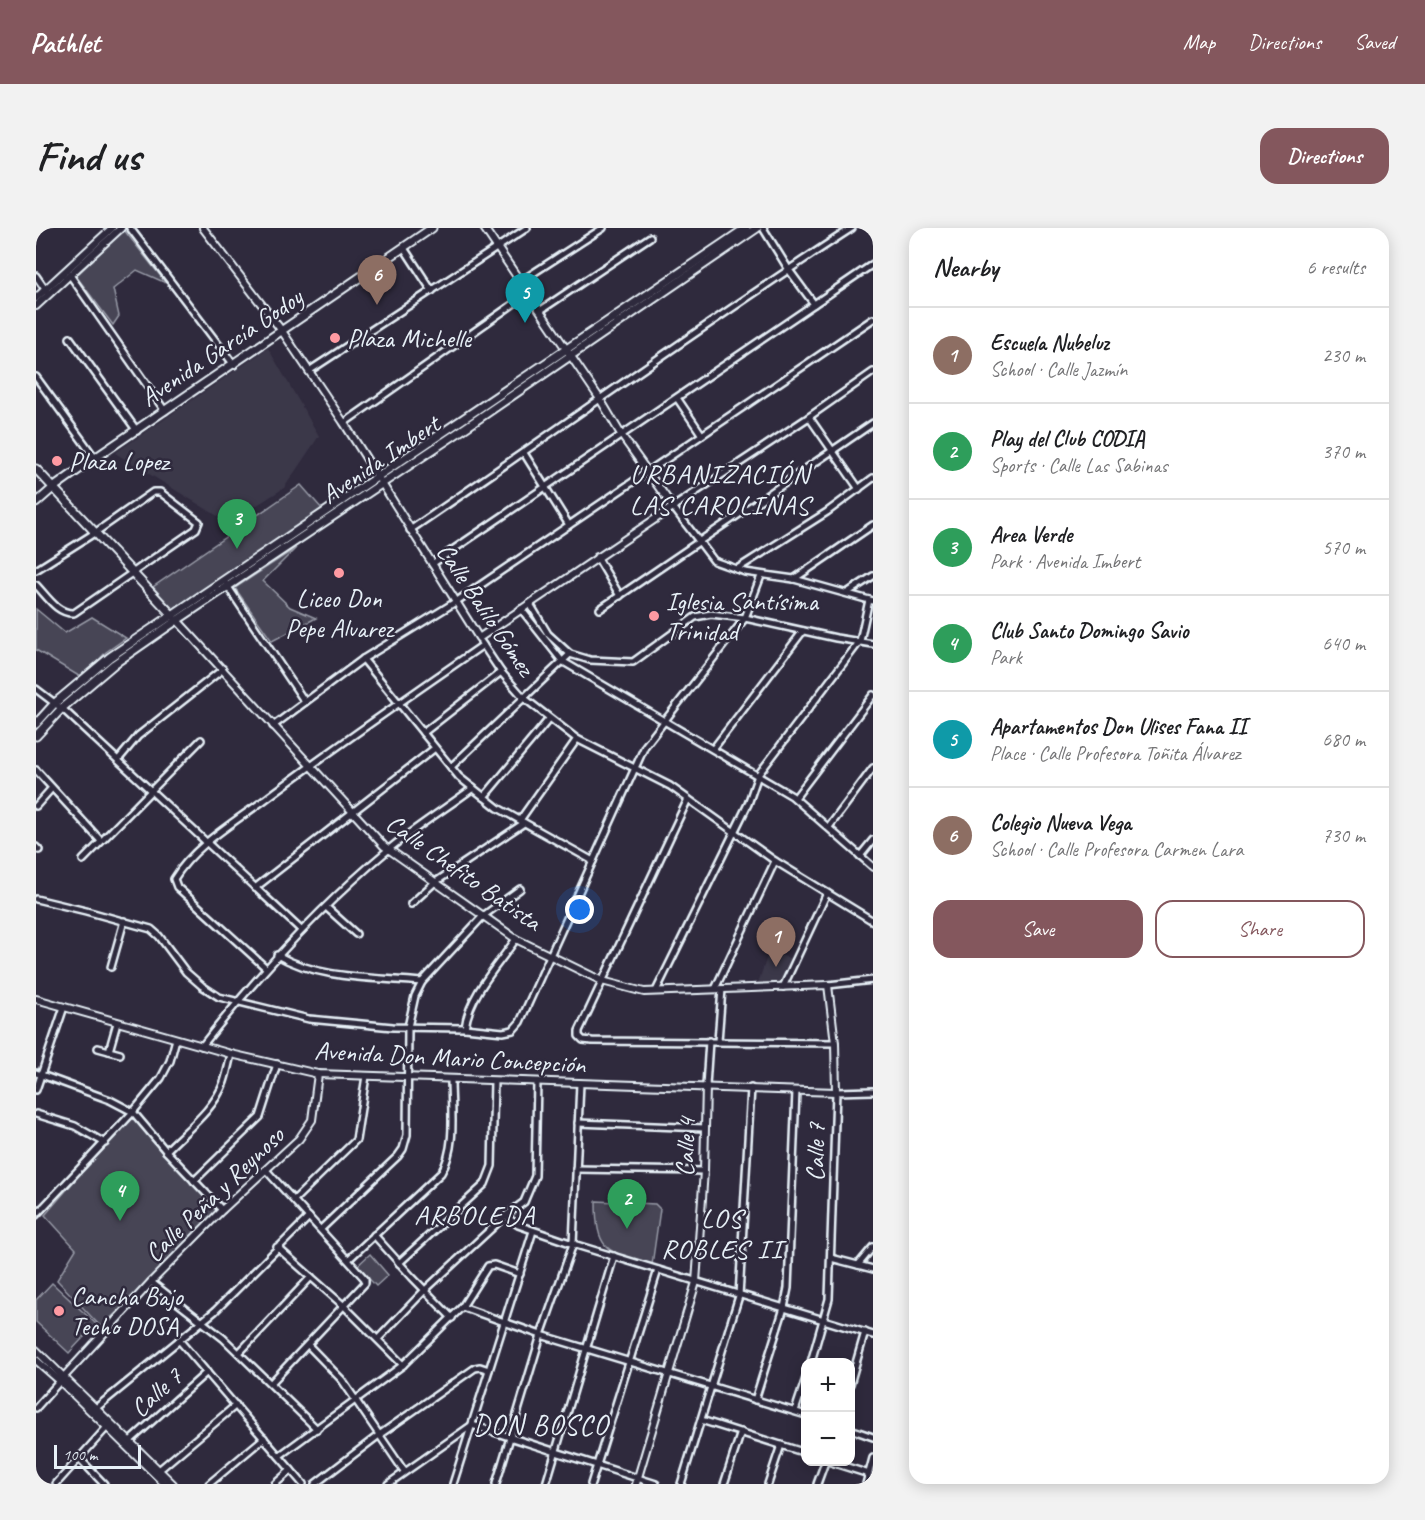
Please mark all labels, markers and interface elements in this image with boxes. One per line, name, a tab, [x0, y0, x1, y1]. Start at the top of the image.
text: Pathlet	[30, 25, 100, 60]
text: Map	[1183, 29, 1215, 55]
text: Directions	[1248, 29, 1321, 55]
text: Saved	[1354, 29, 1395, 55]
button: Directions	[1260, 128, 1389, 184]
text: Find us	[36, 130, 141, 183]
text: Nearby	[933, 251, 998, 284]
text: 6 results	[1306, 255, 1365, 280]
pin: 6	[358, 256, 396, 305]
pin: 5	[506, 274, 544, 323]
street label: Avenida García Godoy	[134, 280, 311, 414]
place label: Plaza Michelle	[347, 322, 473, 355]
text: Escuela Nubeluz	[990, 329, 1109, 357]
marker: Plaza Michelle	[328, 331, 342, 345]
text: 1	[948, 343, 957, 368]
text: 230 m	[1322, 343, 1365, 368]
text: School · Calle Jazmín	[990, 357, 1127, 382]
street label: Avenida Imbert	[315, 406, 448, 511]
text: Play del Club CODIA	[990, 425, 1145, 453]
text: 2	[948, 439, 957, 464]
text: 370 m	[1322, 439, 1365, 464]
place label: Plaza Lopez	[69, 445, 172, 478]
text: Sports · Calle Las Sabinas	[990, 453, 1168, 478]
marker: Plaza Lopez	[50, 454, 64, 468]
district label: URBANIZACIÓN LAS CAROLINAS	[630, 457, 814, 522]
pin: 3	[218, 500, 256, 549]
text: Area Verde	[990, 521, 1072, 549]
text: 3	[948, 535, 957, 560]
text: 570 m	[1322, 535, 1365, 560]
street label: Calle Balilo Gómez	[429, 537, 544, 684]
text: Park · Avenida Imbert	[990, 549, 1140, 574]
marker: Liceo Don Pepe Alvarez	[332, 566, 346, 580]
place label: Liceo Don Pepe Alvarez	[285, 582, 395, 645]
place label: Iglesia Santísima Trinidad	[666, 585, 819, 648]
marker: Iglesia Santísima Trinidad	[647, 609, 661, 623]
text: Club Santo Domingo Savio	[990, 617, 1188, 645]
text: 4	[948, 631, 957, 656]
text: 640 m	[1322, 631, 1365, 656]
text: Park	[990, 645, 1022, 670]
text: Apartamentos Don Ulises Fana II	[990, 713, 1247, 741]
text: 5	[948, 727, 957, 752]
text: 680 m	[1322, 727, 1365, 752]
text: Place · Calle Profesora Toñita Álvarez	[990, 741, 1240, 766]
street label: Calle Chefito Batista	[380, 807, 549, 939]
text: Colegio Nueva Vega	[990, 809, 1131, 837]
text: 6	[948, 823, 957, 848]
text: 730 m	[1322, 823, 1365, 848]
text: School · Calle Profesora Carmen Lara	[990, 837, 1243, 862]
your location	[565, 895, 594, 924]
button: Save	[933, 900, 1143, 958]
button: Share	[1155, 900, 1365, 958]
pin: 1	[756, 918, 796, 967]
street label: Avenida Don Mario Concepción	[314, 1034, 588, 1081]
street label: Calle 4	[668, 1115, 703, 1177]
street label: Calle Peña y Reynoso	[137, 1118, 293, 1269]
street label: Calle 7	[798, 1121, 833, 1182]
pin: 4	[100, 1172, 140, 1221]
pin: 2	[608, 1180, 646, 1229]
district label: ARBOLEDA	[414, 1198, 536, 1232]
district label: LOS ROBLES II	[661, 1201, 787, 1266]
place label: Cancha Bajo Techo DOSA	[71, 1280, 184, 1343]
marker: Cancha Bajo Techo DOSA	[52, 1304, 66, 1318]
map controls	[801, 1358, 855, 1466]
button: +	[801, 1358, 855, 1412]
street label: Calle 7	[123, 1360, 190, 1424]
district label: DON BOSCO	[473, 1407, 611, 1442]
button: −	[801, 1412, 855, 1466]
scale bar	[54, 1442, 141, 1470]
text: 100 m	[63, 1445, 97, 1465]

